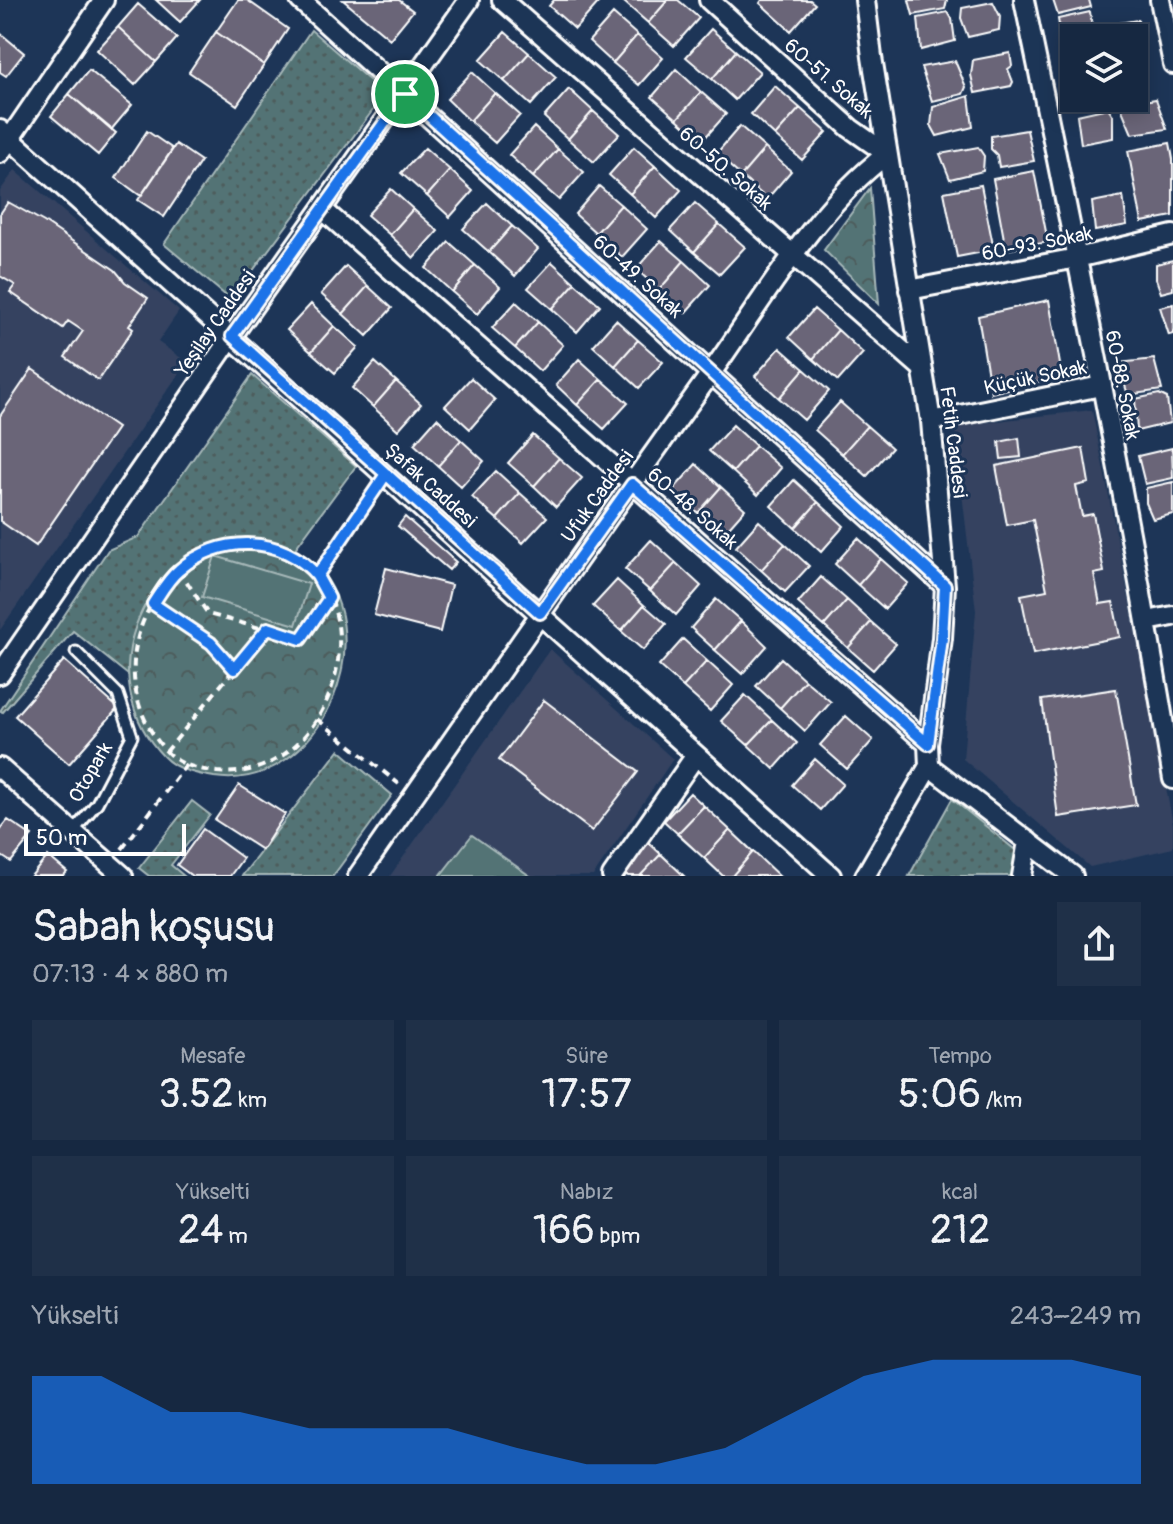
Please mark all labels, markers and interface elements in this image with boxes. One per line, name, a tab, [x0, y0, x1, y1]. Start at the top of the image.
map controls	[1060, 24, 1148, 112]
button: layers	[1060, 24, 1148, 112]
street label: 60-51. Sokak	[779, 33, 879, 124]
pin	[371, 60, 439, 128]
icon: arrive	[383, 72, 427, 116]
street label: 60-50. Sokak	[674, 121, 778, 216]
street label: 60-93. Sokak	[980, 220, 1095, 266]
street label: 60-49. Sokak	[587, 229, 688, 324]
street label: Yeşilay Caddesi	[169, 265, 261, 382]
street label: 60-88. Sokak	[1100, 328, 1146, 443]
street label: Küçük Sokak	[982, 354, 1089, 401]
street label: Fetih Caddesi	[934, 385, 973, 499]
street label: Şafak Caddesi	[379, 438, 482, 533]
street label: Ufuk Caddesi	[556, 445, 639, 547]
street label: 60-48. Sokak	[642, 462, 744, 555]
street label: Otopark	[63, 737, 118, 807]
scale bar	[24, 820, 186, 856]
text: 50 m	[36, 824, 87, 852]
text: Sabah koşusu	[32, 900, 275, 955]
button: share	[1057, 902, 1141, 986]
text: 07:13 · 4 × 880 m	[32, 958, 228, 990]
text: Mesafe	[180, 1042, 245, 1070]
text: Süre	[565, 1042, 608, 1070]
text: Tempo	[929, 1042, 992, 1070]
text: 3.52	[159, 1070, 234, 1119]
text: 17:57	[541, 1070, 632, 1119]
text: 5:06	[898, 1070, 981, 1119]
text: km	[234, 1086, 267, 1114]
text: /km	[981, 1086, 1022, 1114]
text: Yükselti	[176, 1178, 249, 1206]
text: Nabız	[560, 1178, 613, 1206]
text: kcal	[942, 1178, 978, 1206]
text: 24	[178, 1206, 223, 1255]
text: 166	[533, 1206, 595, 1255]
text: 212	[930, 1206, 990, 1255]
text: m	[223, 1222, 248, 1250]
text: bpm	[595, 1222, 640, 1250]
text: Yükselti	[32, 1300, 118, 1332]
text: 243–249 m	[1010, 1300, 1141, 1332]

